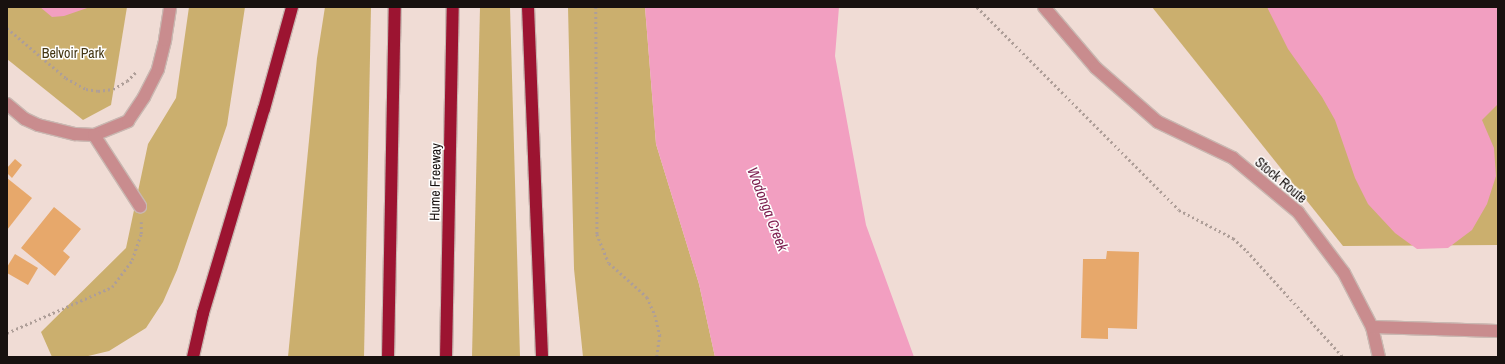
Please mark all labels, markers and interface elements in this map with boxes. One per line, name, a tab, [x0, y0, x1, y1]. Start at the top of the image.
park label: Belvoir Park	[42, 45, 104, 61]
street label: Hume Freeway	[426, 143, 444, 221]
street label: Stock Route	[1252, 153, 1310, 207]
water label: Wodonga Creek	[744, 164, 792, 254]

